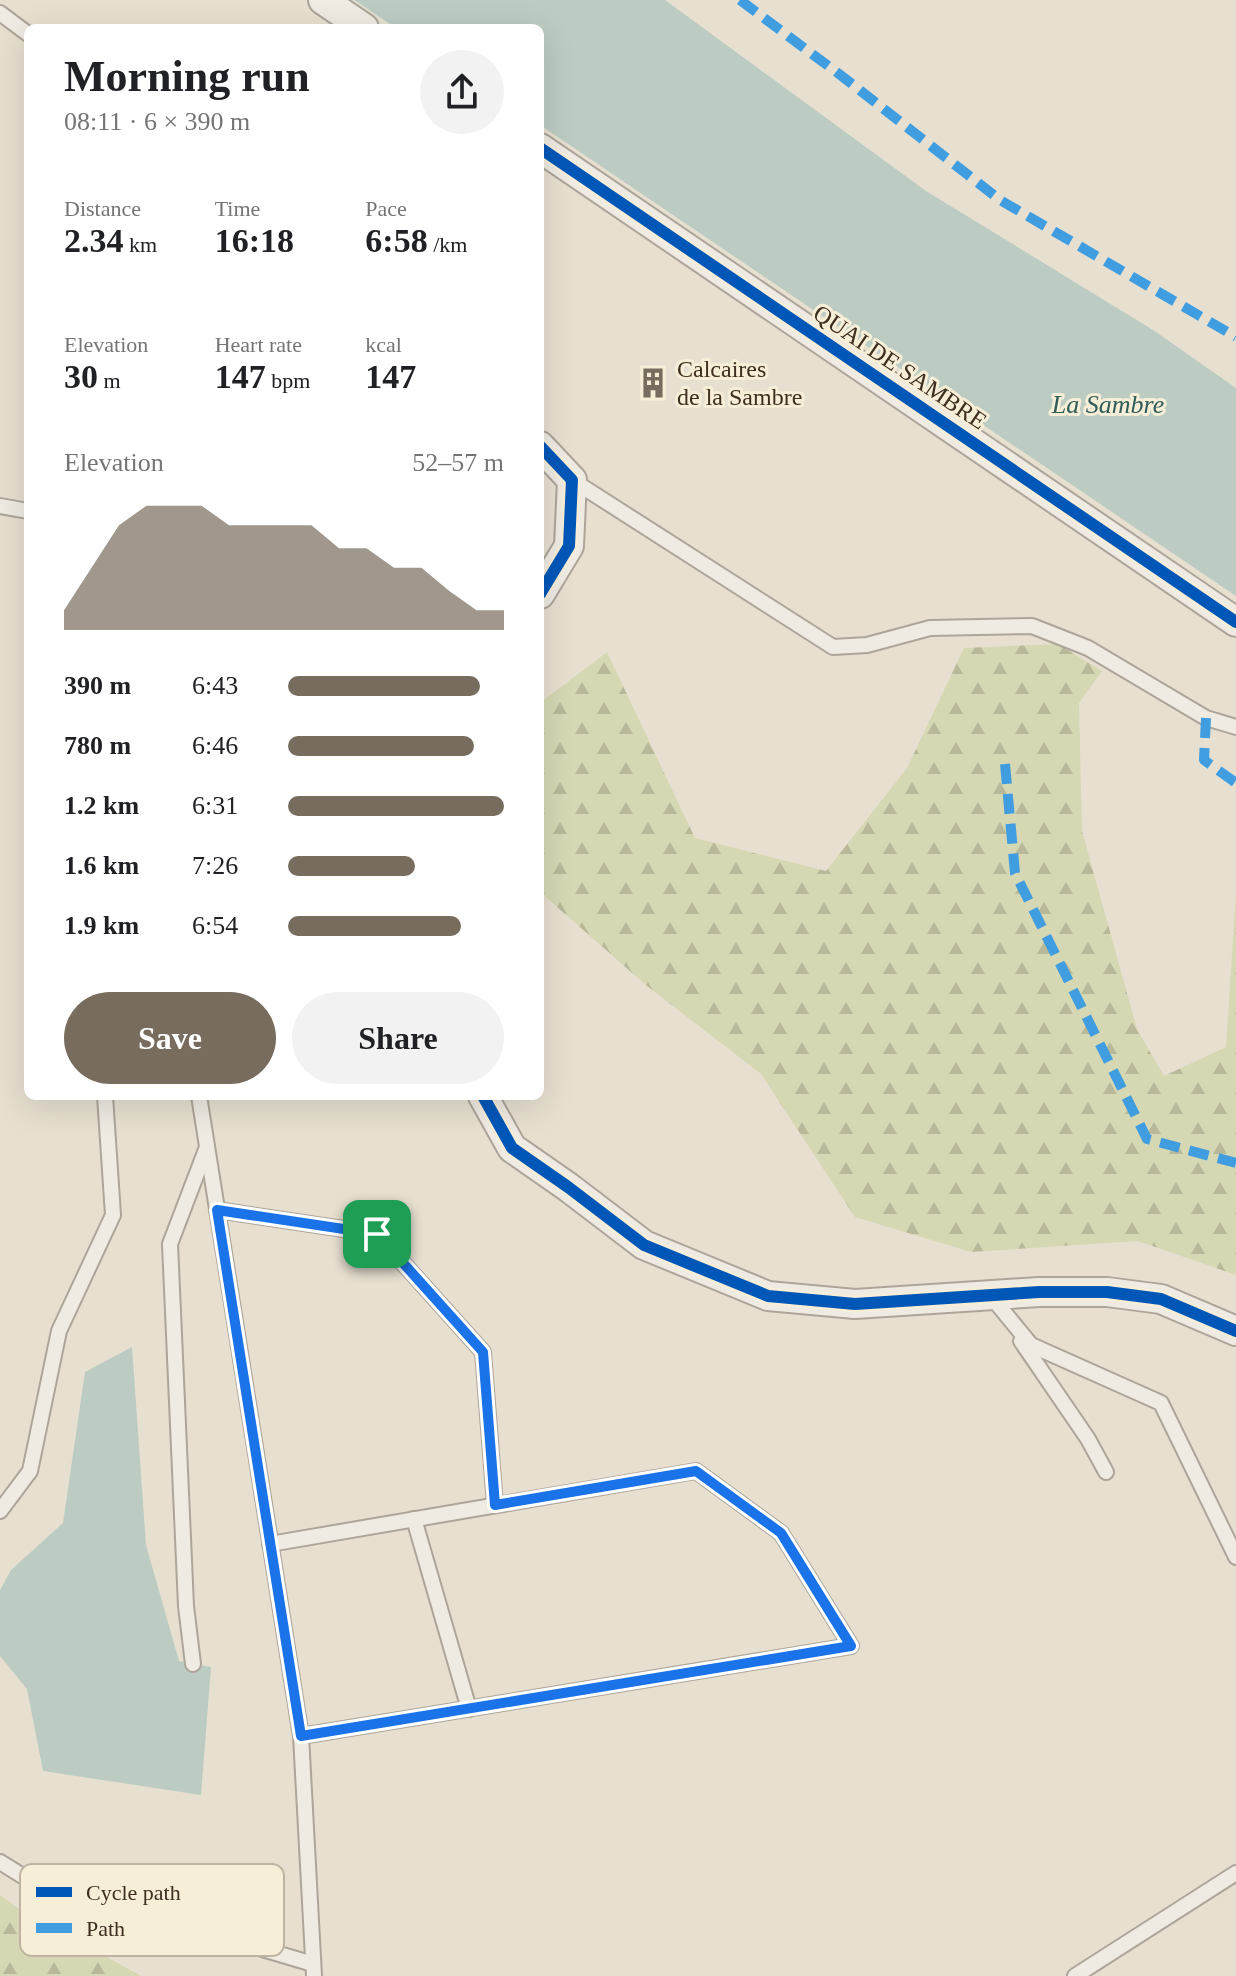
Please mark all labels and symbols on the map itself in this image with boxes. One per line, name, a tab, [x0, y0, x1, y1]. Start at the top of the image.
street label: QUAI DE SAMBRE	[809, 300, 991, 434]
place label: Calcaires de la Sambre	[677, 356, 802, 410]
building icon: Calcaires de la Sambre	[636, 366, 670, 400]
water label: La Sambre	[1051, 390, 1164, 419]
pin	[343, 1200, 411, 1268]
legend	[20, 1864, 284, 1956]
text: Cycle path	[86, 1880, 181, 1905]
text: Path	[86, 1916, 125, 1941]

